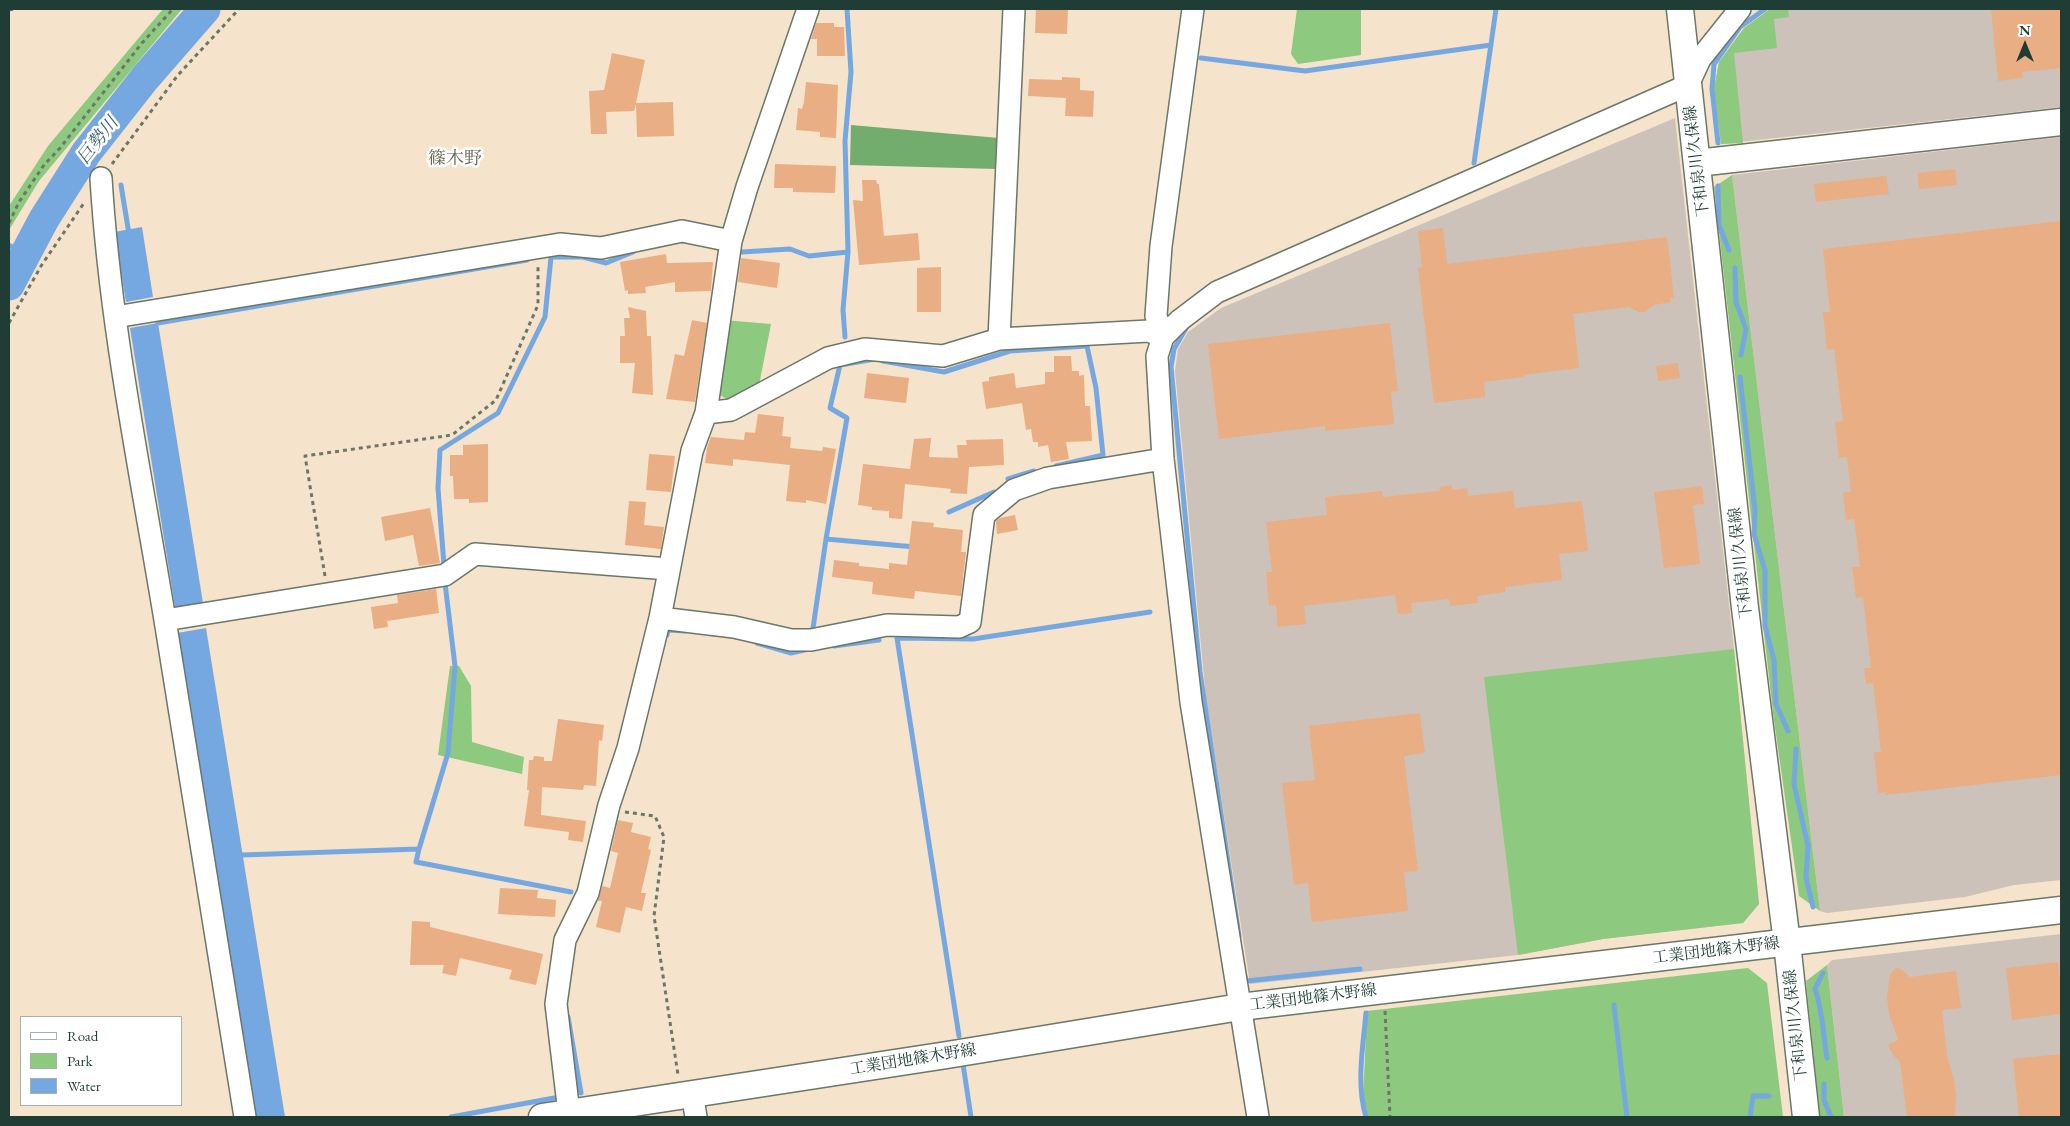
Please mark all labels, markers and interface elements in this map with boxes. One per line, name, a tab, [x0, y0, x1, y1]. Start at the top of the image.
north arrow	[2000, 20, 2050, 70]
text: N	[2019, 21, 2031, 39]
street label: 下和泉川久保線	[1681, 104, 1713, 218]
water label: 巨勢川	[73, 113, 123, 169]
district label: 篠木野	[428, 148, 482, 170]
street label: 下和泉川久保線	[1726, 506, 1756, 620]
street label: 工業団地篠木野線	[1651, 934, 1781, 968]
street label: 下和泉川久保線	[1781, 968, 1811, 1082]
street label: 工業団地篠木野線	[1248, 981, 1378, 1015]
legend	[20, 1016, 182, 1106]
text: Road	[67, 1026, 98, 1045]
street label: 工業団地篠木野線	[848, 1041, 978, 1079]
text: Park	[67, 1051, 93, 1070]
text: Water	[67, 1076, 101, 1095]

